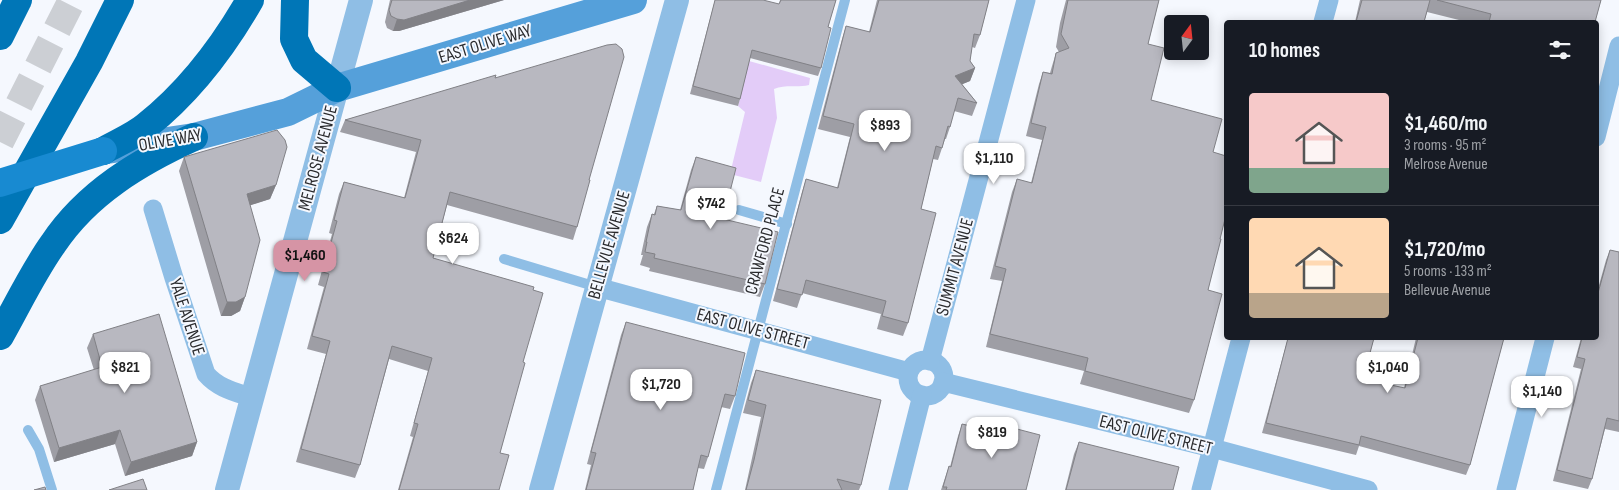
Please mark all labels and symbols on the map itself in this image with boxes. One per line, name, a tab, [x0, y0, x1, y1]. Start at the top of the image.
north arrow	[1164, 15, 1209, 60]
street label: EAST OLIVE WAY	[436, 20, 534, 68]
street label: MELROSE AVENUE	[294, 103, 342, 213]
pin: $893	[855, 110, 915, 152]
street label: OLIVE WAY	[137, 124, 203, 156]
pin: $1,110	[953, 142, 1035, 185]
street label: CRAWFORD PLACE	[741, 185, 789, 297]
street label: BELLEVUE AVENUE	[584, 188, 634, 302]
pin: $742	[681, 188, 741, 230]
street label: SUMMIT AVENUE	[932, 216, 978, 318]
pin: $624	[423, 222, 483, 265]
pin: $1,460	[264, 240, 346, 282]
street label: YALE AVENUE	[165, 276, 209, 358]
street label: EAST OLIVE STREET	[694, 304, 812, 354]
pin: $821	[95, 352, 155, 394]
pin: $1,040	[1347, 352, 1429, 394]
pin: $1,720	[620, 368, 702, 411]
pin: $1,140	[1501, 376, 1583, 418]
street label: EAST OLIVE STREET	[1097, 411, 1215, 459]
pin: $819	[962, 416, 1022, 459]

